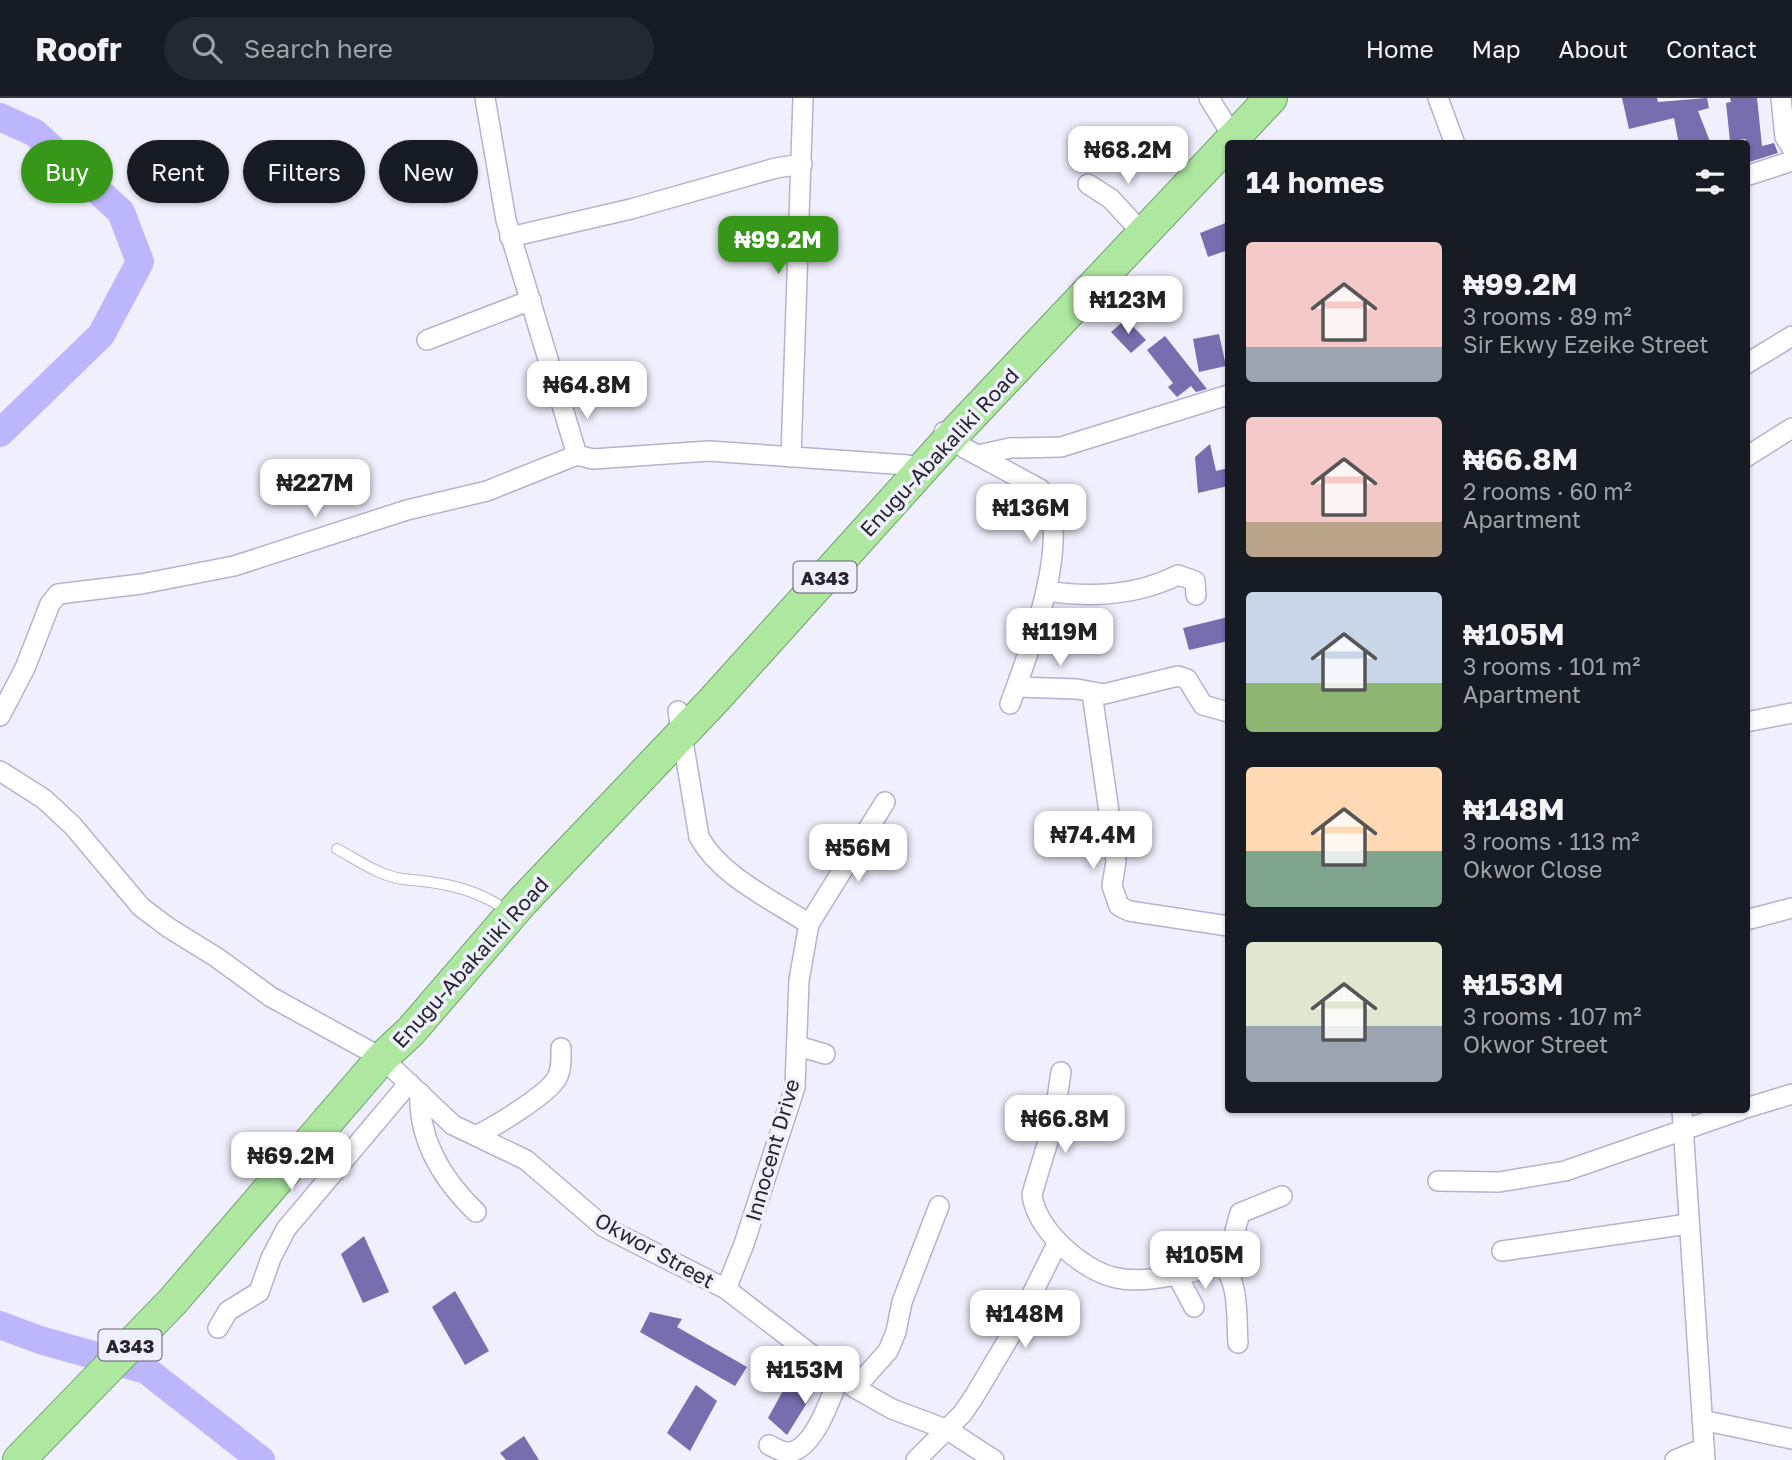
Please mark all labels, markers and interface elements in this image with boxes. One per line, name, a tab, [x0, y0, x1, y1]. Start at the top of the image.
search box	[164, 17, 654, 80]
text: Roofr	[35, 29, 122, 68]
icon: search	[188, 29, 226, 67]
text: Search here	[244, 33, 393, 64]
text: Home	[1366, 34, 1434, 63]
text: Map	[1472, 34, 1521, 63]
text: About	[1559, 34, 1628, 63]
text: Contact	[1666, 34, 1757, 63]
pin: ₦68.2M	[1071, 126, 1185, 186]
text: ₦68.2M	[1084, 135, 1172, 163]
chip: Buy	[21, 140, 113, 203]
chip: Rent	[127, 140, 229, 203]
chip: Filters	[243, 140, 365, 203]
chip: New	[379, 140, 478, 203]
icon: filters	[1691, 163, 1729, 201]
text: 14 homes	[1246, 164, 1385, 200]
pin: ₦99.2M	[721, 216, 835, 276]
text: ₦99.2M	[734, 225, 822, 253]
text: ₦99.2M	[1463, 266, 1577, 302]
icon: home	[1302, 270, 1386, 354]
pin: ₦123M	[1079, 276, 1177, 336]
text: ₦123M	[1090, 285, 1167, 313]
text: 3 rooms · 89 m²	[1463, 302, 1632, 330]
text: Sir Ekwy Ezeike Street	[1463, 330, 1709, 358]
pin: ₦64.8M	[530, 362, 644, 421]
street label: Enugu-Abakaliki Road	[854, 362, 1024, 542]
text: ₦64.8M	[543, 370, 631, 398]
text: ₦66.8M	[1463, 441, 1578, 477]
icon: home	[1302, 445, 1386, 529]
pin: ₦227M	[266, 460, 364, 519]
text: ₦227M	[276, 468, 354, 496]
text: 2 rooms · 60 m²	[1463, 477, 1632, 505]
pin: ₦136M	[982, 484, 1080, 544]
text: ₦136M	[992, 493, 1070, 521]
text: Apartment	[1463, 505, 1581, 533]
road number: A343	[794, 562, 856, 592]
pin: ₦119M	[1011, 608, 1109, 668]
text: ₦105M	[1463, 616, 1565, 652]
text: ₦119M	[1022, 617, 1098, 645]
icon: home	[1302, 620, 1386, 704]
text: 3 rooms · 101 m²	[1463, 652, 1640, 680]
text: Apartment	[1463, 680, 1581, 708]
text: ₦148M	[1463, 791, 1565, 827]
icon: home	[1302, 795, 1386, 879]
pin: ₦74.4M	[1036, 812, 1150, 871]
text: ₦74.4M	[1050, 820, 1136, 848]
pin: ₦56M	[817, 824, 899, 884]
text: 3 rooms · 113 m²	[1463, 827, 1640, 855]
text: ₦56M	[825, 833, 891, 861]
text: Okwor Close	[1463, 855, 1602, 883]
street label: Enugu-Abakaliki Road	[386, 871, 554, 1053]
text: ₦153M	[1463, 966, 1563, 1002]
icon: home	[1302, 970, 1386, 1054]
text: 3 rooms · 107 m²	[1463, 1002, 1641, 1030]
text: Okwor Street	[1463, 1030, 1608, 1058]
street label: Innocent Drive	[739, 1076, 805, 1224]
pin: ₦66.8M	[1008, 1096, 1122, 1155]
text: ₦66.8M	[1021, 1104, 1109, 1132]
pin: ₦69.2M	[234, 1132, 348, 1192]
text: ₦69.2M	[247, 1141, 335, 1169]
street label: Okwor Street	[591, 1206, 719, 1294]
pin: ₦105M	[1156, 1232, 1254, 1291]
text: ₦105M	[1166, 1240, 1244, 1268]
pin: ₦148M	[976, 1290, 1074, 1350]
text: ₦148M	[986, 1299, 1064, 1327]
road number: A343	[99, 1330, 162, 1360]
pin: ₦153M	[756, 1346, 854, 1406]
text: ₦153M	[767, 1355, 844, 1383]

